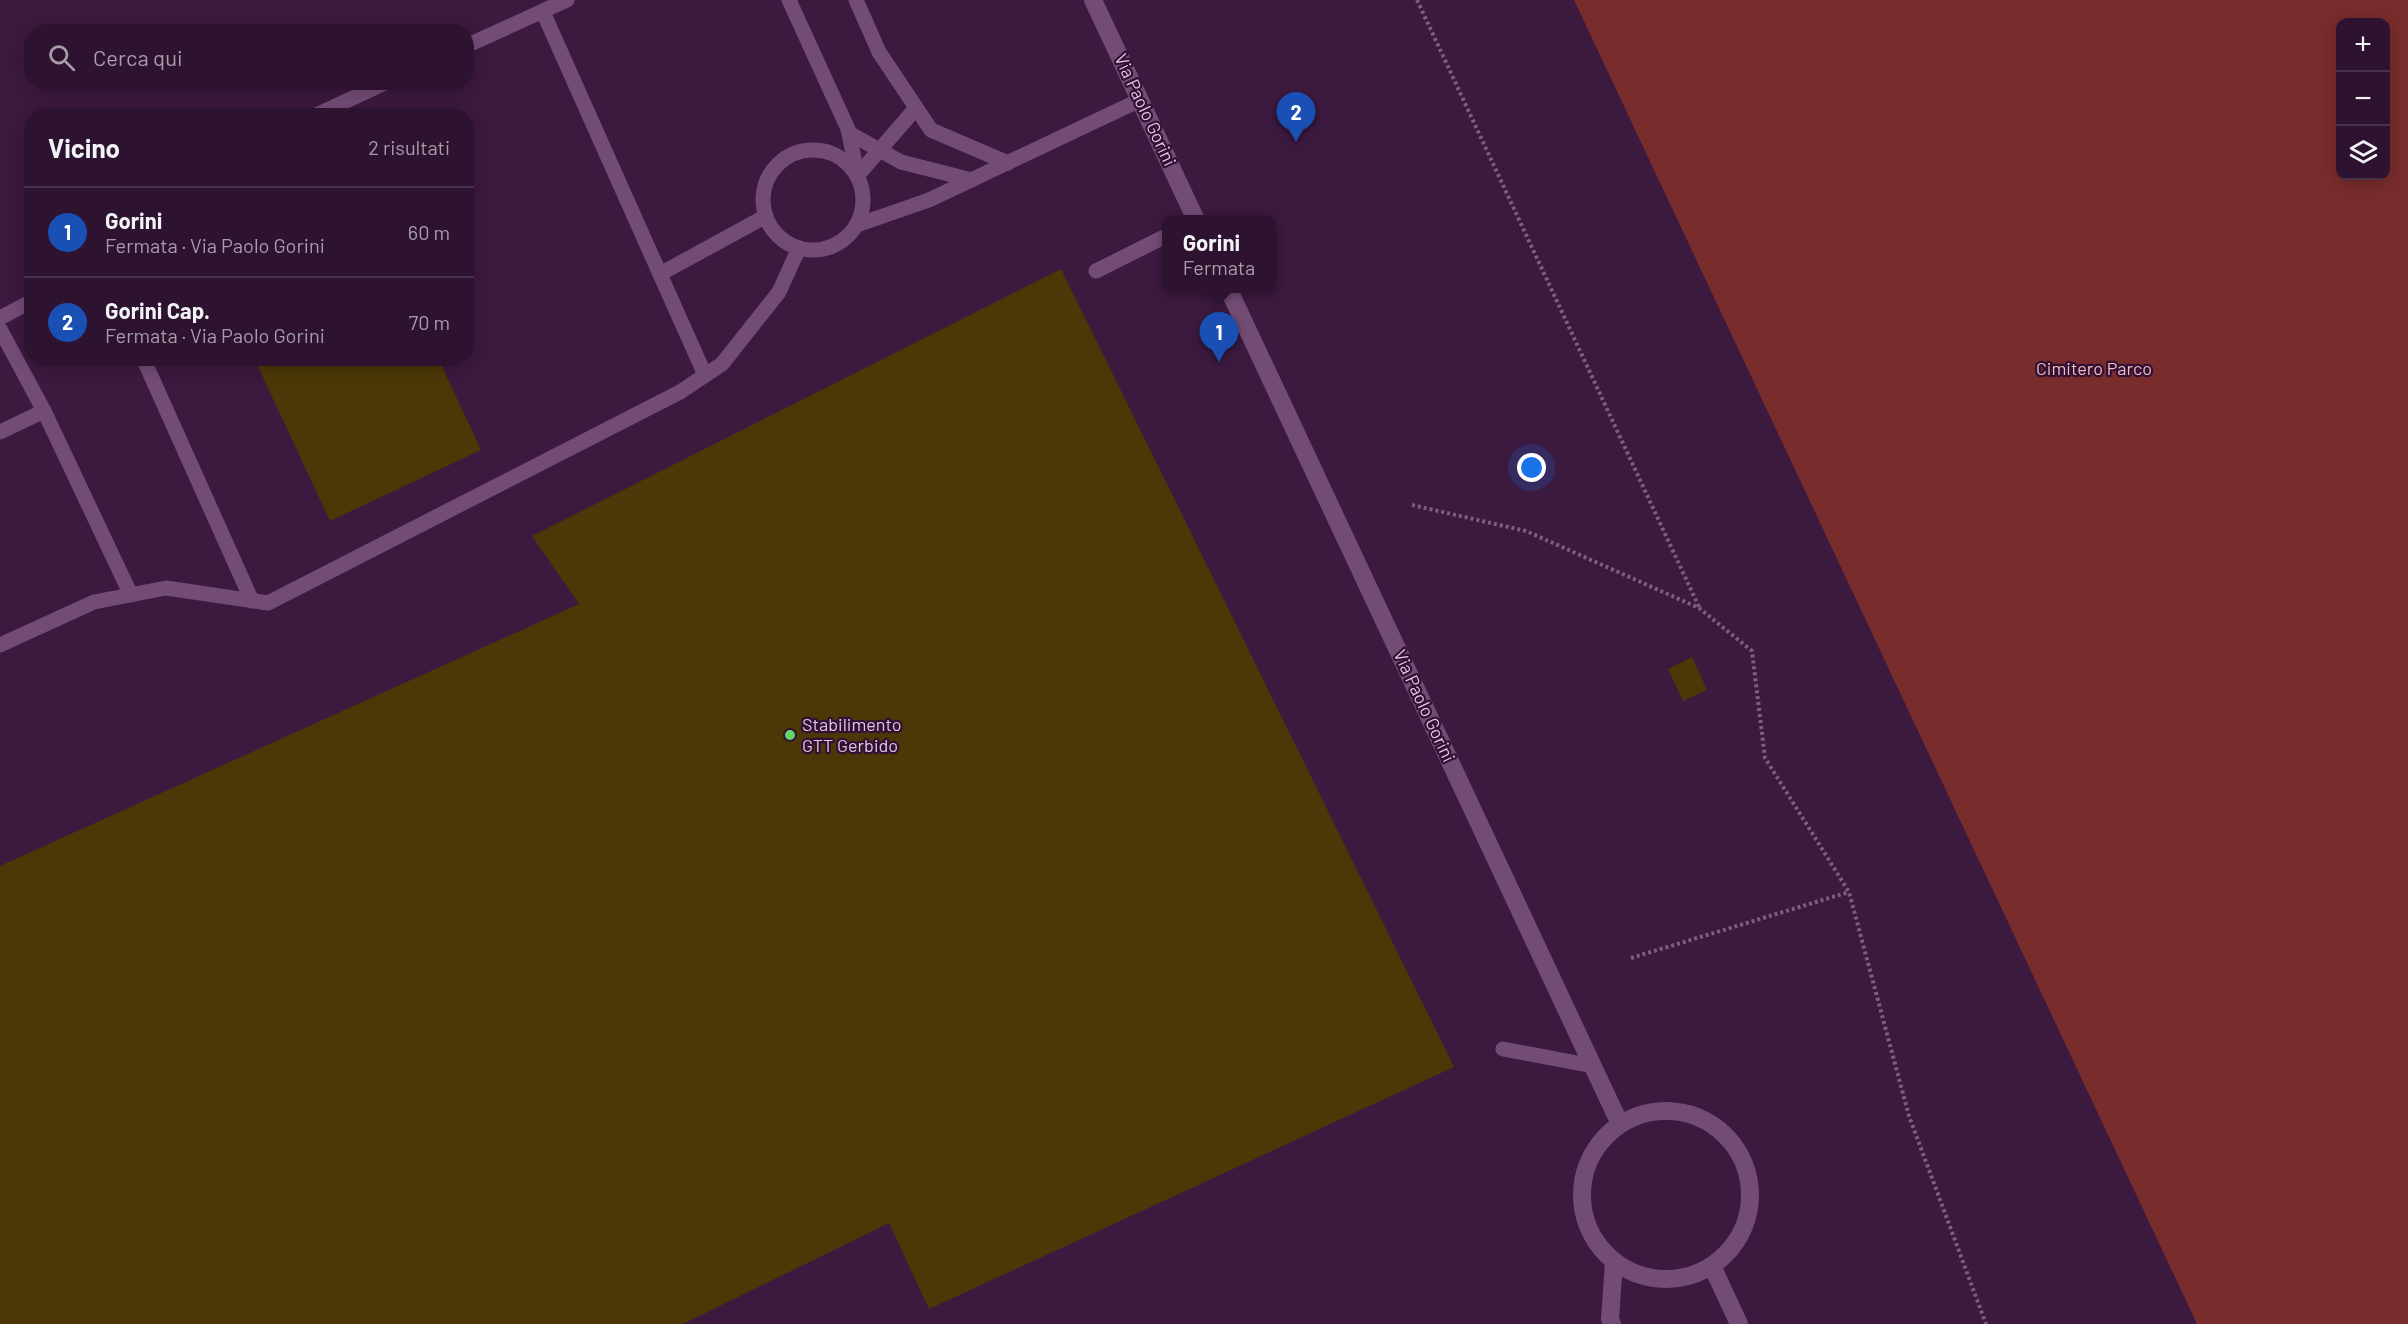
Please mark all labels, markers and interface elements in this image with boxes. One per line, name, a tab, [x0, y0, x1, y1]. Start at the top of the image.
map controls	[2336, 18, 2390, 180]
button: +	[2336, 18, 2390, 72]
search box	[24, 24, 474, 90]
icon: search	[45, 41, 78, 74]
text: Cerca qui	[93, 44, 183, 70]
street label: Via Paolo Gorini	[1110, 50, 1182, 169]
button: −	[2336, 72, 2390, 126]
pin: 2	[1276, 92, 1316, 142]
button: layers	[2336, 126, 2390, 180]
text: Vicino	[48, 132, 120, 163]
text: 2 risultati	[368, 135, 450, 159]
text: Gorini	[105, 207, 162, 233]
popup	[1162, 215, 1276, 293]
text: 1	[64, 220, 71, 244]
text: 60 m	[408, 220, 450, 244]
text: Gorini	[1183, 229, 1240, 255]
text: Fermata · Via Paolo Gorini	[105, 233, 325, 257]
text: Fermata	[1183, 255, 1255, 279]
text: Gorini Cap.	[105, 297, 210, 323]
text: 2	[62, 310, 73, 334]
text: 70 m	[409, 310, 450, 334]
pin: 1	[1200, 312, 1238, 362]
text: Fermata · Via Paolo Gorini	[105, 323, 325, 347]
park label: Cimitero Parco	[2036, 357, 2152, 379]
your location	[1517, 453, 1546, 482]
street label: Via Paolo Gorini	[1389, 646, 1461, 765]
place label: Stabilimento GTT Gerbido	[802, 713, 902, 756]
marker: Stabilimento GTT Gerbido	[783, 728, 797, 742]

